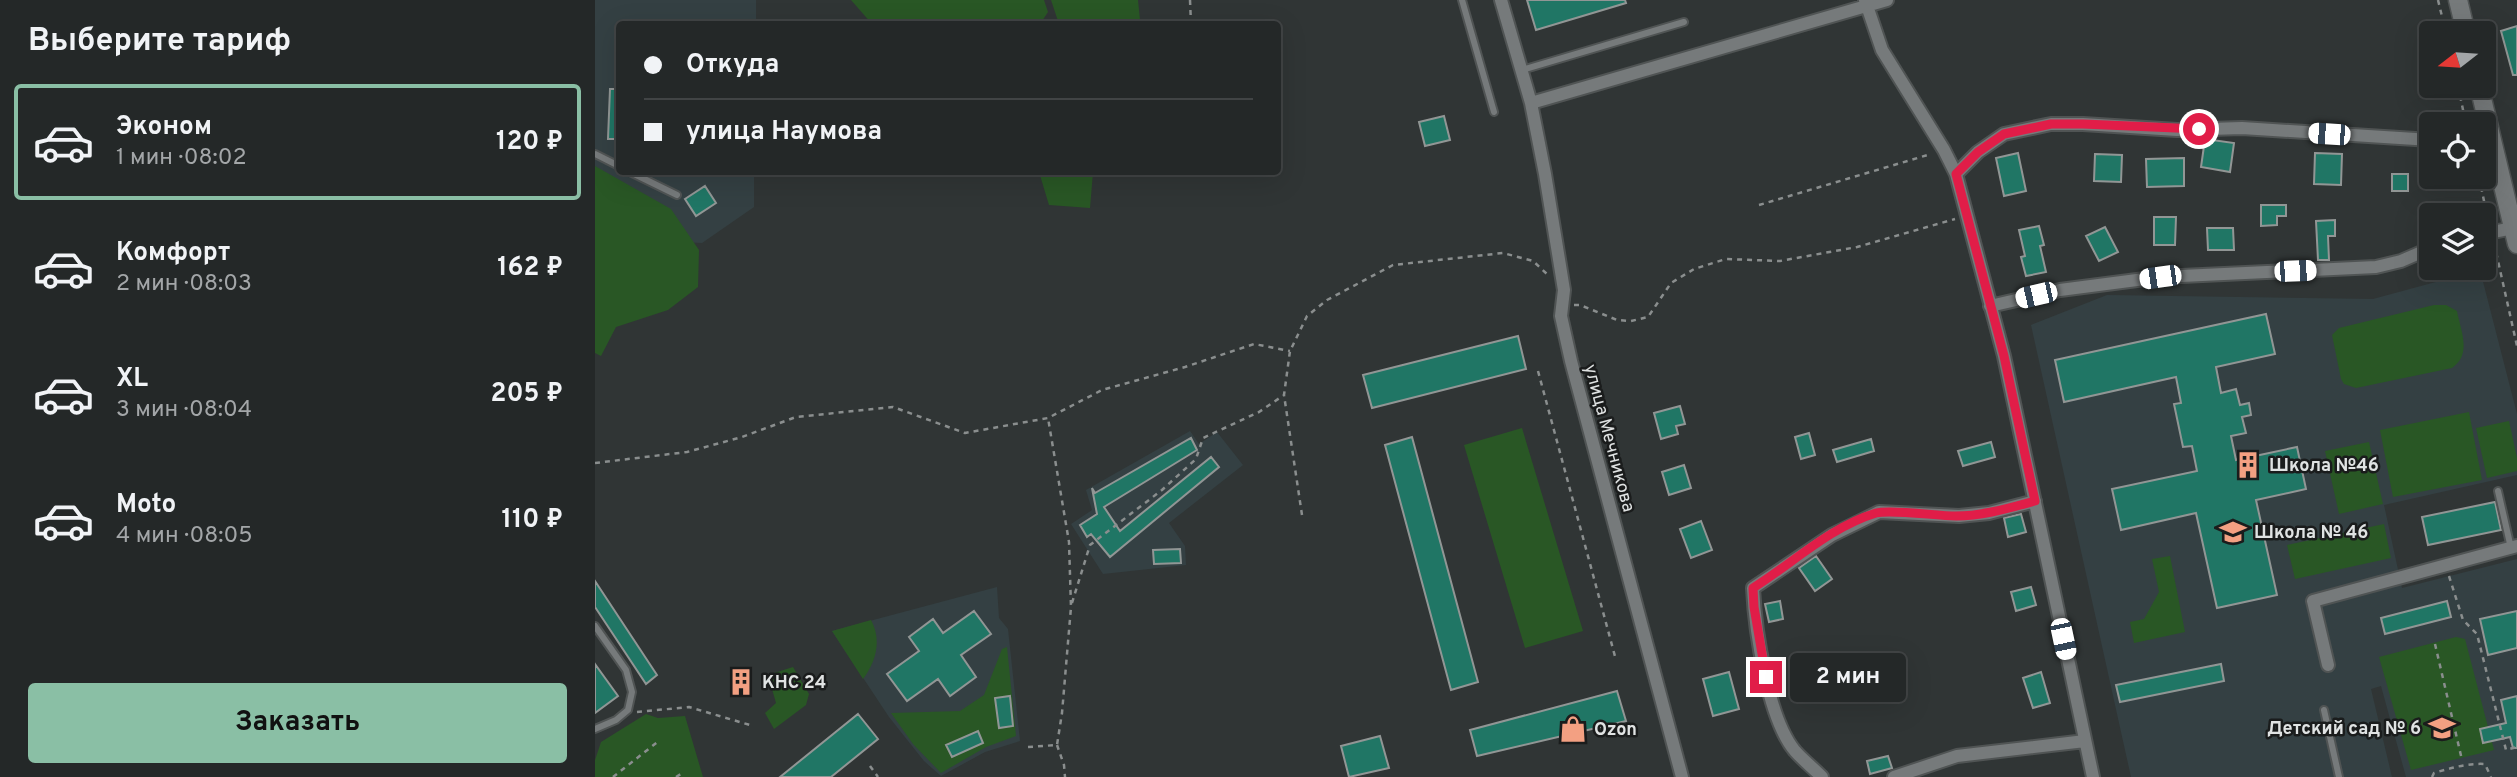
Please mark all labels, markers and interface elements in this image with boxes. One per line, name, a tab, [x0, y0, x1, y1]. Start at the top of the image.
north arrow	[2419, 21, 2495, 98]
map controls	[2419, 21, 2496, 280]
text: Выберите тариф	[28, 22, 291, 62]
text: Откуда	[686, 49, 779, 82]
icon: car	[32, 111, 95, 174]
text: Эконом	[116, 111, 212, 144]
button: locate	[2419, 112, 2496, 189]
route start	[2183, 113, 2215, 145]
text: улица Наумова	[686, 116, 882, 149]
car	[2308, 122, 2351, 146]
text: 120 ₽	[496, 126, 563, 159]
text: 1 мин · 08:02	[116, 144, 247, 173]
button: layers	[2419, 203, 2496, 280]
icon: car	[32, 237, 95, 300]
text: Комфорт	[116, 237, 230, 270]
text: 162 ₽	[497, 252, 563, 285]
car	[2274, 260, 2317, 282]
car	[2138, 264, 2183, 290]
text: 2 мин · 08:03	[116, 270, 252, 299]
car	[2014, 280, 2059, 310]
street label: улица Мечникова	[1578, 362, 1639, 515]
icon: car	[32, 363, 95, 426]
text: XL	[116, 363, 148, 396]
text: 205 ₽	[491, 378, 563, 411]
text: 3 мин · 08:04	[116, 396, 252, 425]
building icon: Школа №46	[2233, 450, 2263, 480]
place label: Школа №46	[2269, 455, 2379, 478]
icon: car	[32, 489, 95, 552]
text: Moto	[116, 489, 176, 522]
text: 110 ₽	[502, 504, 563, 537]
school or university icon: Школа № 46	[2218, 517, 2248, 547]
text: 4 мин · 08:05	[116, 522, 252, 551]
place label: Школа № 46	[2254, 522, 2368, 545]
car	[2049, 616, 2078, 662]
callout: 2 мин	[1791, 652, 1906, 702]
route end	[1750, 661, 1782, 693]
text: 2 мин	[1816, 663, 1880, 692]
building icon: КНС 24	[726, 667, 756, 697]
place label: КНС 24	[762, 672, 826, 695]
button: Заказать	[28, 683, 567, 763]
school or university icon: Детский сад № 6	[2427, 713, 2457, 743]
shop icon: Ozon	[1558, 714, 1588, 744]
place label: Детский сад № 6	[2267, 718, 2421, 741]
place label: Ozon	[1594, 719, 1637, 742]

